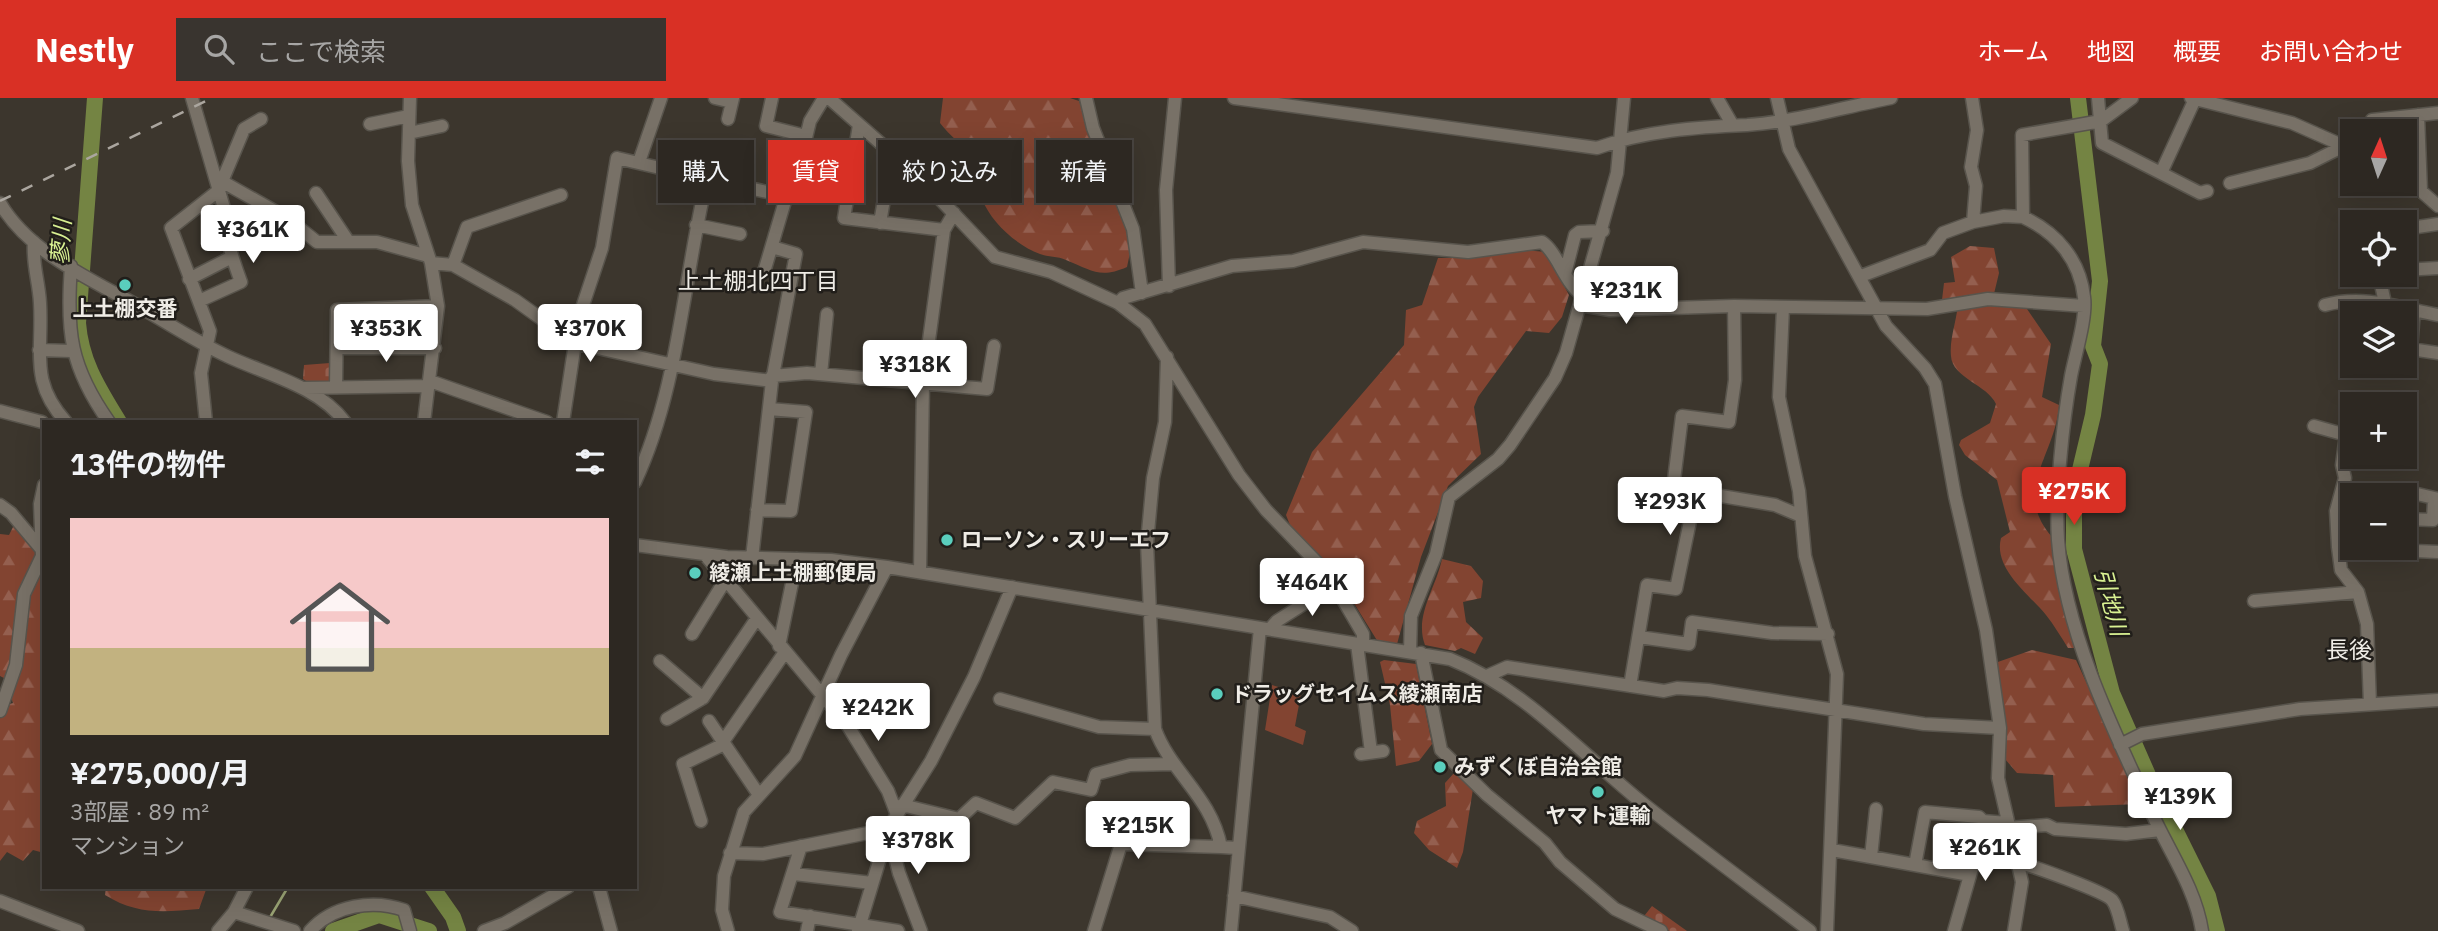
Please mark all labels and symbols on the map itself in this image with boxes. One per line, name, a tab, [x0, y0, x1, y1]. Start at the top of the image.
north arrow	[2340, 119, 2417, 196]
pin: ¥361K	[204, 206, 302, 265]
water label: 蓼川	[43, 215, 77, 266]
district label: 上土棚北四丁目	[678, 265, 839, 295]
pin: ¥231K	[1577, 266, 1675, 326]
marker: 上土棚交番	[117, 277, 133, 293]
place label: 上土棚交番	[73, 294, 178, 322]
pin: ¥353K	[337, 304, 435, 364]
pin: ¥370K	[541, 304, 639, 364]
pin: ¥318K	[866, 341, 964, 400]
pin: ¥275K	[2025, 468, 2123, 527]
pin: ¥293K	[1621, 478, 1719, 537]
place label: ローソン・スリーエフ	[961, 525, 1171, 553]
marker: ローソン・スリーエフ	[939, 532, 955, 548]
place label: 綾瀬上土棚郵便局	[709, 558, 877, 586]
pin: ¥464K	[1263, 559, 1361, 618]
marker: 綾瀬上土棚郵便局	[687, 565, 703, 581]
water label: 引地川	[2089, 565, 2136, 642]
district label: 長後	[2326, 634, 2372, 664]
place label: ドラッグセイムス綾瀬南店	[1231, 679, 1483, 707]
pin: ¥242K	[829, 684, 927, 743]
marker: ドラッグセイムス綾瀬南店	[1209, 686, 1225, 702]
place label: みずくぼ自治会館	[1454, 752, 1622, 780]
marker: みずくぼ自治会館	[1432, 759, 1448, 775]
pin: ¥139K	[2131, 772, 2229, 832]
marker: ヤマト運輸	[1590, 784, 1606, 800]
place label: ヤマト運輸	[1546, 801, 1651, 829]
pin: ¥215K	[1089, 802, 1187, 861]
pin: ¥378K	[869, 816, 967, 876]
pin: ¥261K	[1936, 824, 2034, 883]

